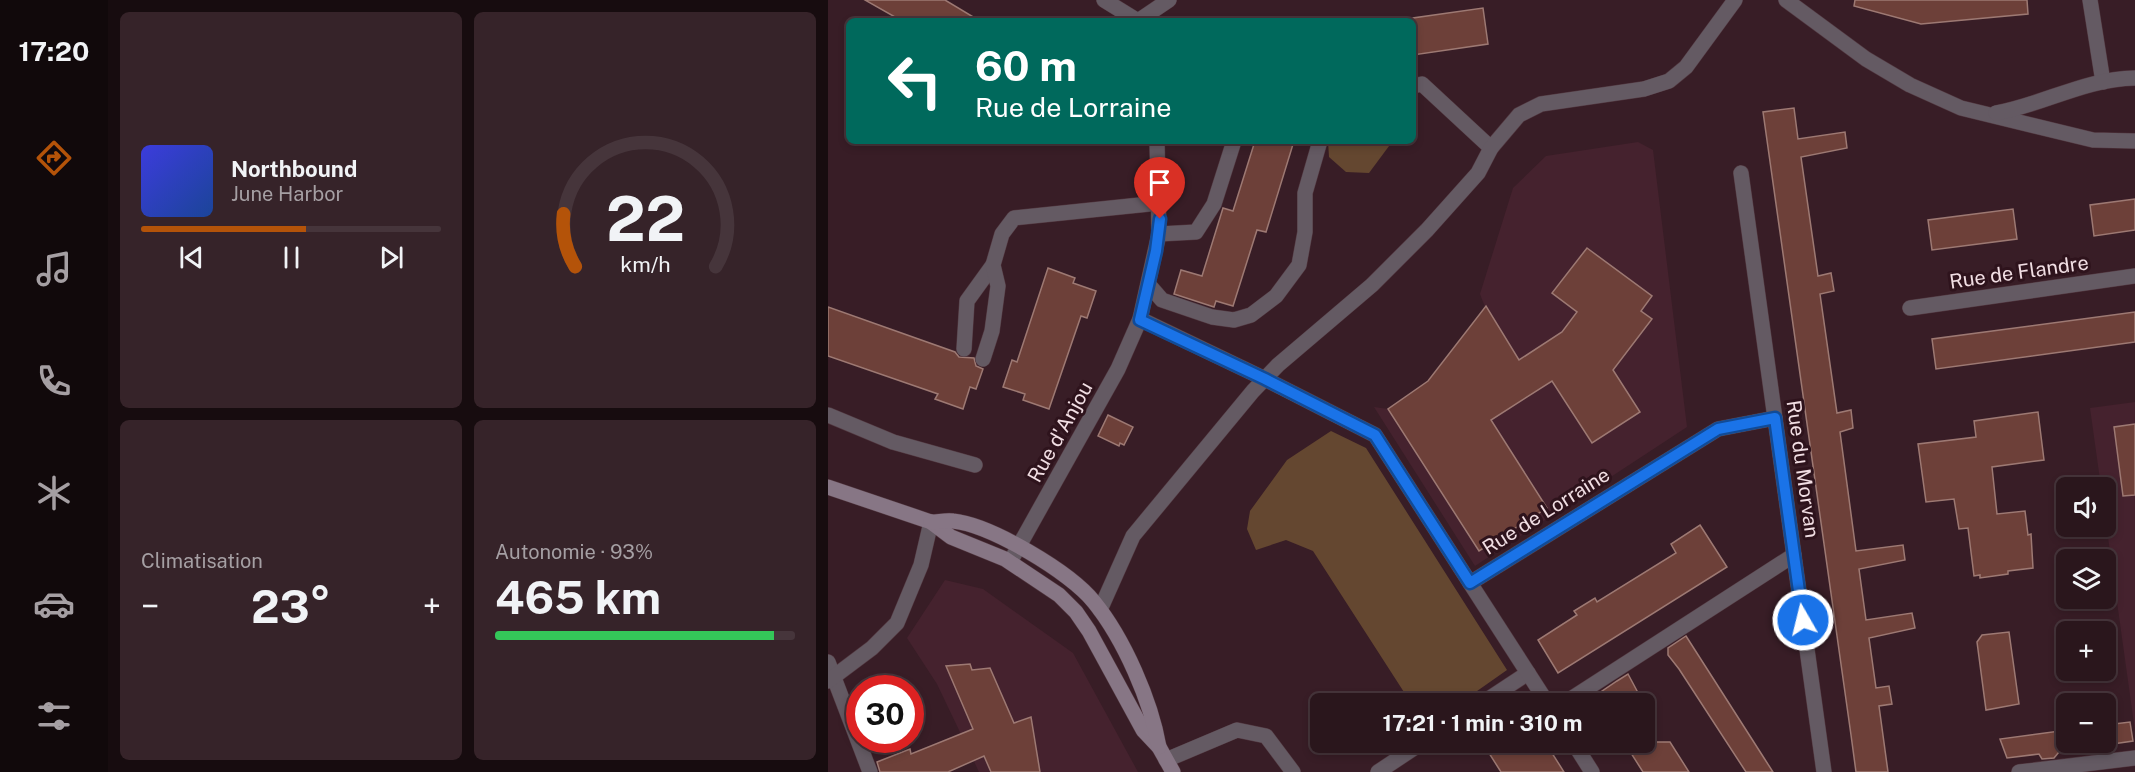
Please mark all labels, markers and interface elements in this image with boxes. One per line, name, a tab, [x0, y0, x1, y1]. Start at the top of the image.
text: 17:20	[19, 35, 89, 67]
text: 60 m	[975, 41, 1077, 90]
icon: left	[876, 42, 954, 120]
text: Rue de Lorraine	[975, 91, 1171, 123]
icon: directions	[33, 137, 75, 179]
text: Northbound	[231, 156, 357, 182]
pin	[1134, 157, 1185, 219]
icon: arrive	[1143, 166, 1176, 199]
text: June Harbor	[231, 182, 343, 206]
text: 22	[605, 182, 685, 255]
icon: previous	[175, 241, 208, 274]
icon: pause	[275, 241, 308, 274]
icon: next	[375, 241, 408, 274]
icon: music	[33, 248, 75, 290]
street label: Rue de Flandre	[1948, 250, 2090, 294]
text: km/h	[620, 252, 670, 277]
icon: phone	[33, 360, 75, 402]
street label: Rue d'Anjou	[1023, 377, 1097, 487]
street label: Rue du Morvan	[1781, 399, 1825, 539]
street label: Rue de Lorraine	[1478, 462, 1614, 560]
icon: climate	[33, 472, 75, 514]
map controls	[2056, 477, 2116, 753]
button: sound	[2056, 477, 2116, 537]
text: Autonomie · 93%	[495, 540, 653, 564]
text: Climatisation	[141, 549, 263, 573]
button: layers	[2056, 549, 2116, 609]
text: 465 km	[495, 571, 661, 624]
text: 23°	[251, 580, 331, 633]
icon: car	[33, 583, 75, 625]
text: −	[141, 587, 159, 625]
text: +	[423, 587, 441, 625]
position arrow	[1771, 588, 1835, 652]
button: +	[2056, 621, 2116, 681]
speed limit sign: 30	[846, 675, 924, 753]
button: −	[2056, 693, 2116, 753]
icon: filters	[33, 695, 75, 737]
text: 17:21 · 1 min · 310 m	[1383, 710, 1583, 736]

